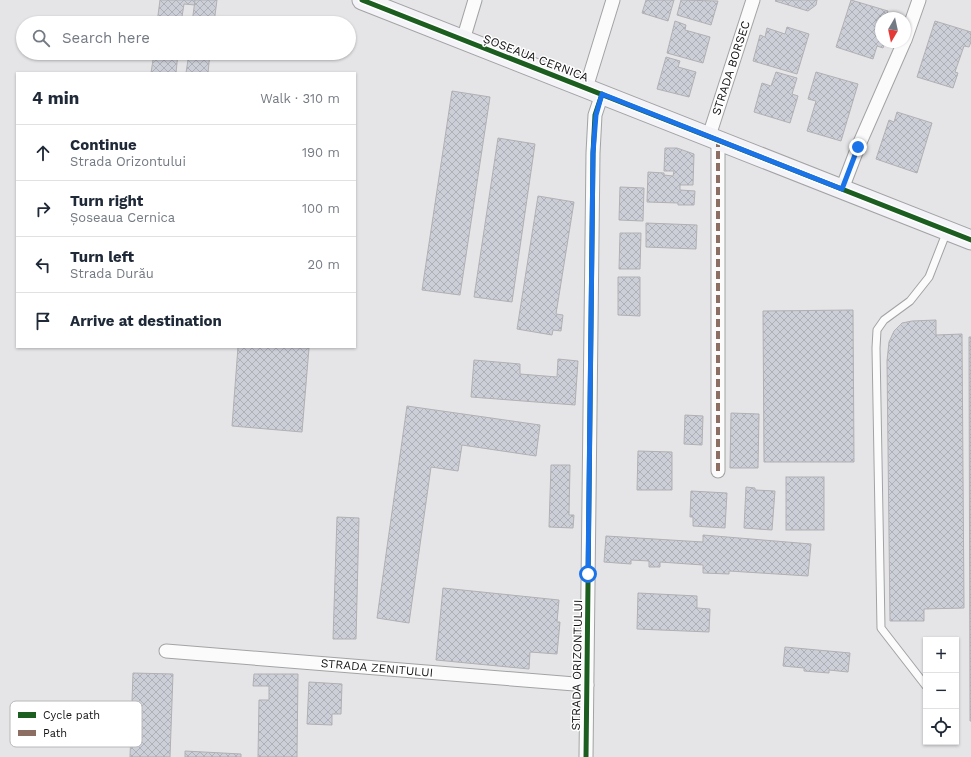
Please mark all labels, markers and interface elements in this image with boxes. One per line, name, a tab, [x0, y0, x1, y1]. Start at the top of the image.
north arrow	[875, 12, 911, 48]
search box	[16, 16, 356, 60]
street label: STRADA BORSEC	[709, 19, 753, 117]
icon: search	[30, 27, 52, 49]
text: Search here	[62, 29, 150, 47]
street label: ȘOSEAUA CERNICA	[481, 31, 591, 85]
text: 4 min	[32, 88, 79, 108]
text: Walk · 310 m	[260, 91, 340, 106]
text: Continue	[70, 136, 137, 154]
route end	[849, 138, 867, 156]
icon: ahead	[32, 142, 54, 164]
text: 190 m	[302, 145, 340, 160]
text: Strada Orizontului	[70, 154, 186, 169]
text: Turn right	[70, 192, 143, 210]
icon: right	[32, 198, 54, 220]
text: 100 m	[302, 201, 340, 216]
text: Șoseaua Cernica	[70, 210, 175, 225]
text: Turn left	[70, 248, 134, 266]
icon: left	[32, 254, 54, 276]
text: 20 m	[308, 257, 340, 272]
text: Strada Durău	[70, 266, 154, 281]
icon: arrive	[32, 310, 54, 332]
text: Arrive at destination	[70, 312, 222, 330]
route start	[579, 565, 597, 583]
street label: STRADA ORIZONTULUI	[569, 599, 585, 731]
map controls	[923, 637, 959, 745]
button: +	[923, 637, 959, 673]
street label: STRADA ZENITULUI	[320, 656, 434, 680]
button: −	[923, 673, 959, 709]
legend	[10, 701, 142, 747]
text: Cycle path	[43, 709, 100, 722]
button: locate	[923, 709, 959, 745]
text: Path	[43, 727, 67, 740]

